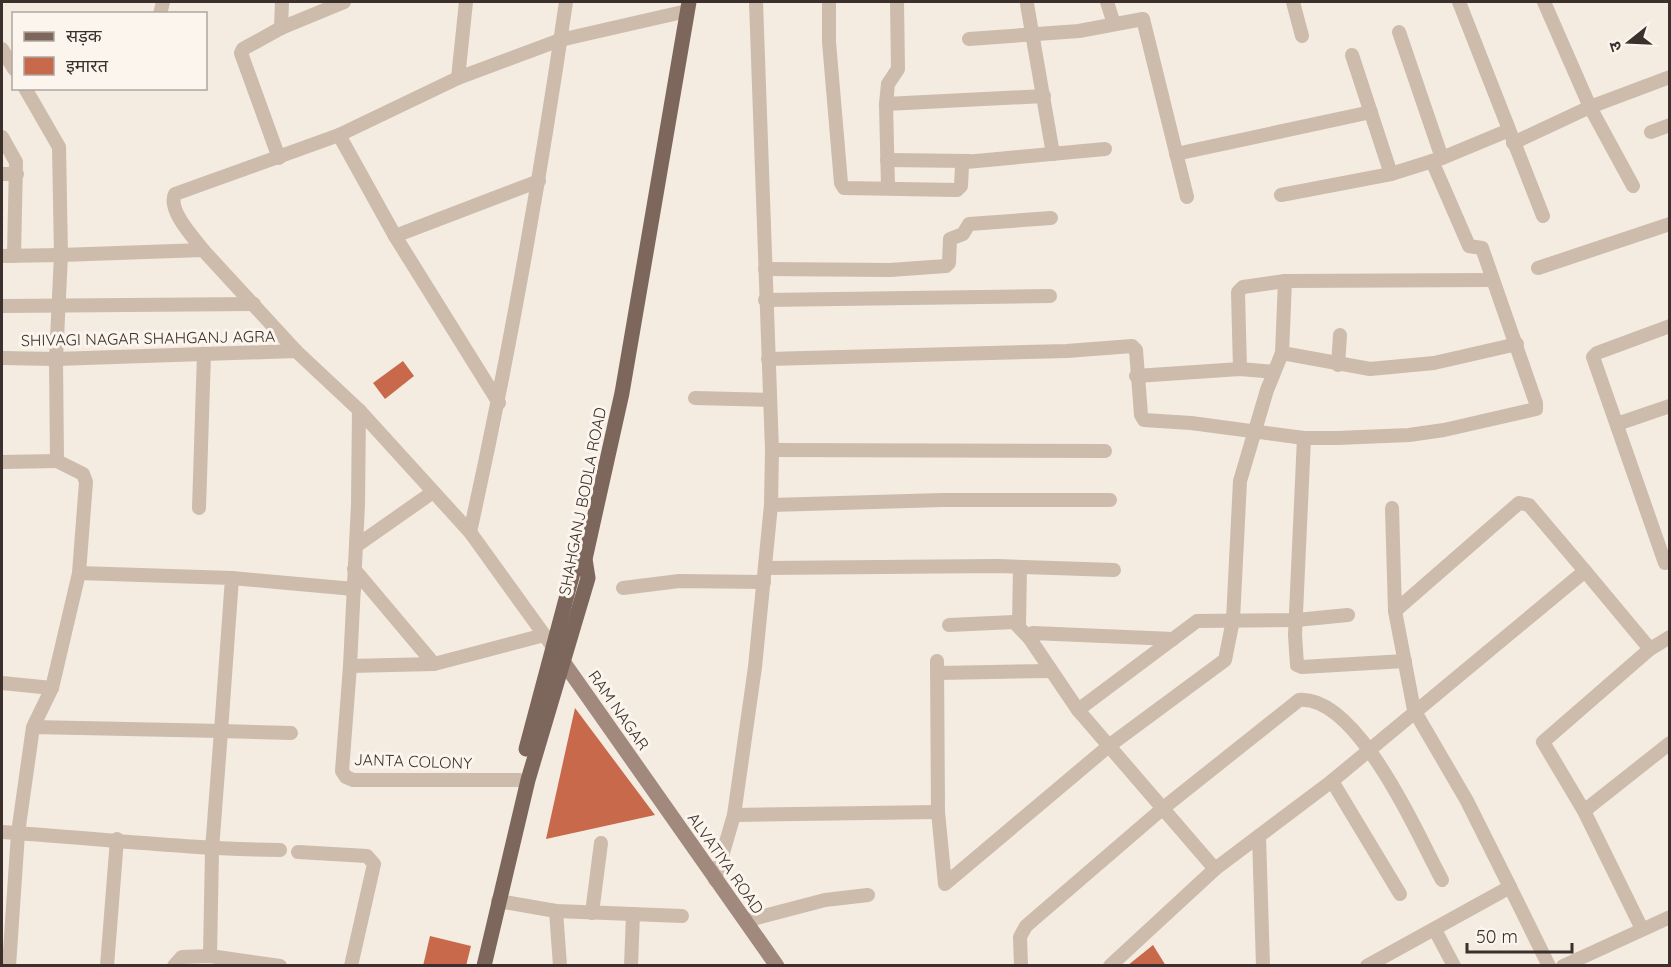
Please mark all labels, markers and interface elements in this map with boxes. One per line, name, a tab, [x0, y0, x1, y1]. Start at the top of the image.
legend	[12, 12, 207, 90]
north arrow	[1599, 12, 1659, 72]
text: सड़क	[66, 24, 103, 47]
text: उ	[1604, 38, 1626, 54]
text: इमारत	[66, 54, 109, 77]
street label: SHIVAGI NAGAR SHAHGANJ AGRA	[21, 326, 275, 350]
street label: SHAHGANJ BODLA ROAD	[554, 405, 610, 597]
street label: RAM NAGAR	[584, 666, 654, 754]
street label: JANTA COLONY	[353, 749, 473, 773]
street label: ALVATIYA ROAD	[684, 809, 768, 917]
scale bar	[1467, 916, 1572, 954]
text: 50 m	[1476, 925, 1518, 948]

